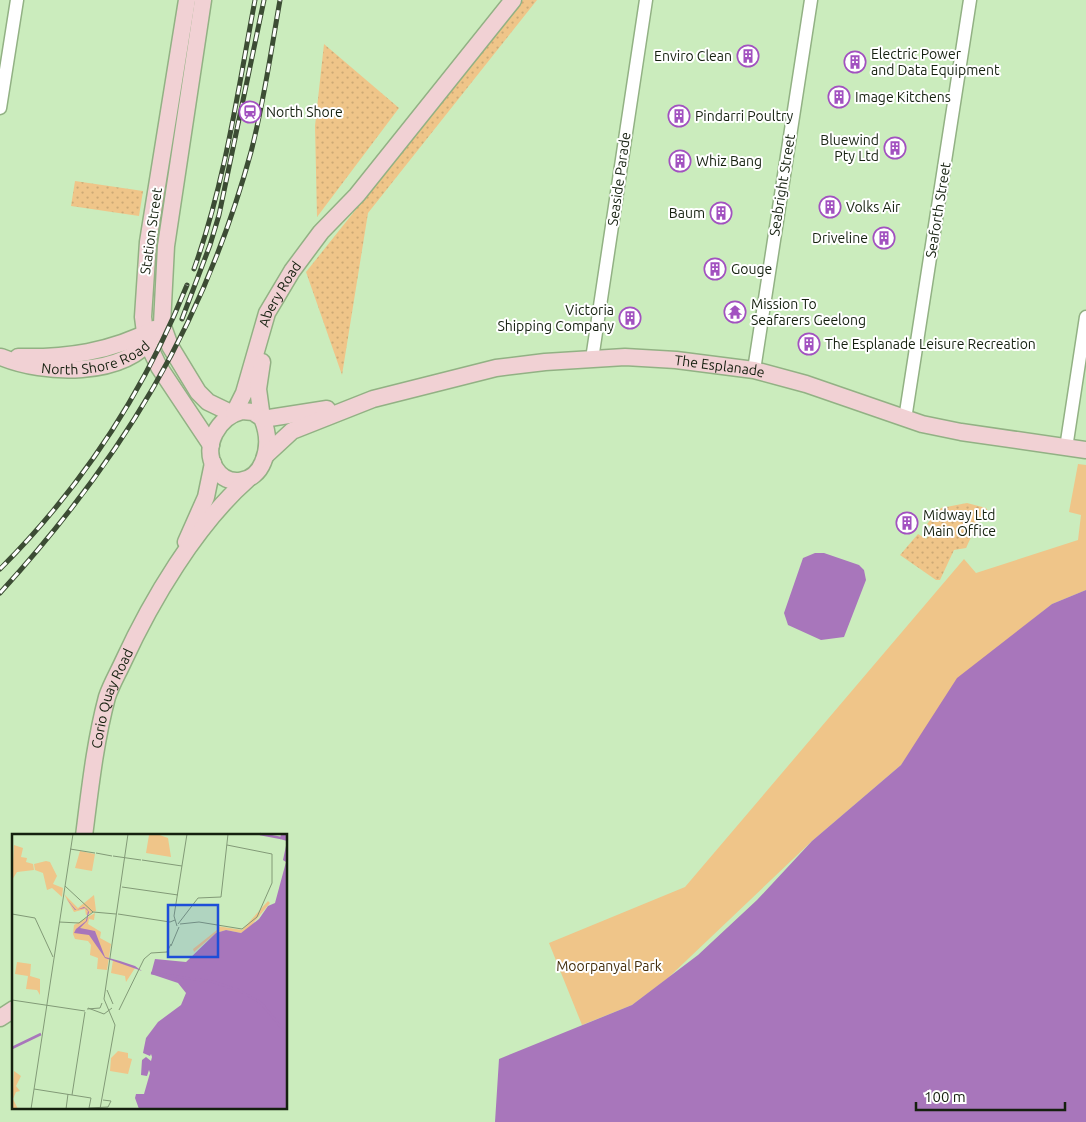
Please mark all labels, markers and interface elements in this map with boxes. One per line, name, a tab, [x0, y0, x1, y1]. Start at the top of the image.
building icon: Enviro Clean	[736, 44, 760, 68]
place label: Electric Power and Data Equipment	[871, 46, 1000, 78]
place label: Enviro Clean	[654, 48, 732, 64]
building icon: Electric Power and Data Equipment	[843, 50, 867, 74]
building icon: Image Kitchens	[827, 85, 851, 109]
place label: Image Kitchens	[855, 89, 951, 105]
station icon: North Shore	[238, 100, 262, 124]
place label: North Shore	[266, 104, 343, 120]
building icon: Pindarri Poultry	[667, 104, 691, 128]
place label: Pindarri Poultry	[695, 108, 794, 124]
street label: Seaside Parade	[604, 131, 634, 227]
street label: Seabright Street	[766, 132, 798, 237]
place label: Bluewind Pty Ltd	[820, 132, 879, 164]
building icon: Bluewind Pty Ltd	[883, 136, 907, 160]
building icon: Whiz Bang	[668, 149, 692, 173]
place label: Whiz Bang	[696, 153, 762, 169]
street label: Seaforth Street	[923, 160, 954, 259]
street label: Station Street	[137, 186, 165, 275]
building icon: Volks Air	[818, 195, 842, 219]
place label: Volks Air	[846, 199, 901, 215]
building icon: Baum	[709, 201, 733, 225]
place label: Baum	[669, 205, 705, 221]
building icon: Driveline	[872, 226, 896, 250]
place label: Driveline	[812, 230, 868, 246]
building icon: Gouge	[703, 257, 727, 281]
street label: Abery Road	[255, 258, 304, 329]
place label: Gouge	[731, 261, 772, 277]
place label: Mission To Seafarers Geelong	[751, 296, 866, 328]
temple icon: Mission To Seafarers Geelong	[723, 300, 747, 324]
place label: Victoria Shipping Company	[497, 302, 614, 334]
building icon: Victoria Shipping Company	[618, 306, 642, 330]
building icon: The Esplanade Leisure Recreation	[797, 332, 821, 356]
place label: The Esplanade Leisure Recreation	[825, 336, 1036, 352]
street label: North Shore Road	[40, 338, 153, 378]
street label: The Esplanade	[674, 352, 767, 381]
place label: Midway Ltd Main Office	[923, 507, 996, 539]
building icon: Midway Ltd Main Office	[895, 511, 919, 535]
street label: Corio Quay Road	[88, 646, 136, 750]
inset map	[12, 834, 288, 1110]
park label: Moorpanyal Park	[556, 958, 662, 974]
scale bar	[916, 1080, 1065, 1112]
text: 100 m	[924, 1088, 966, 1105]

